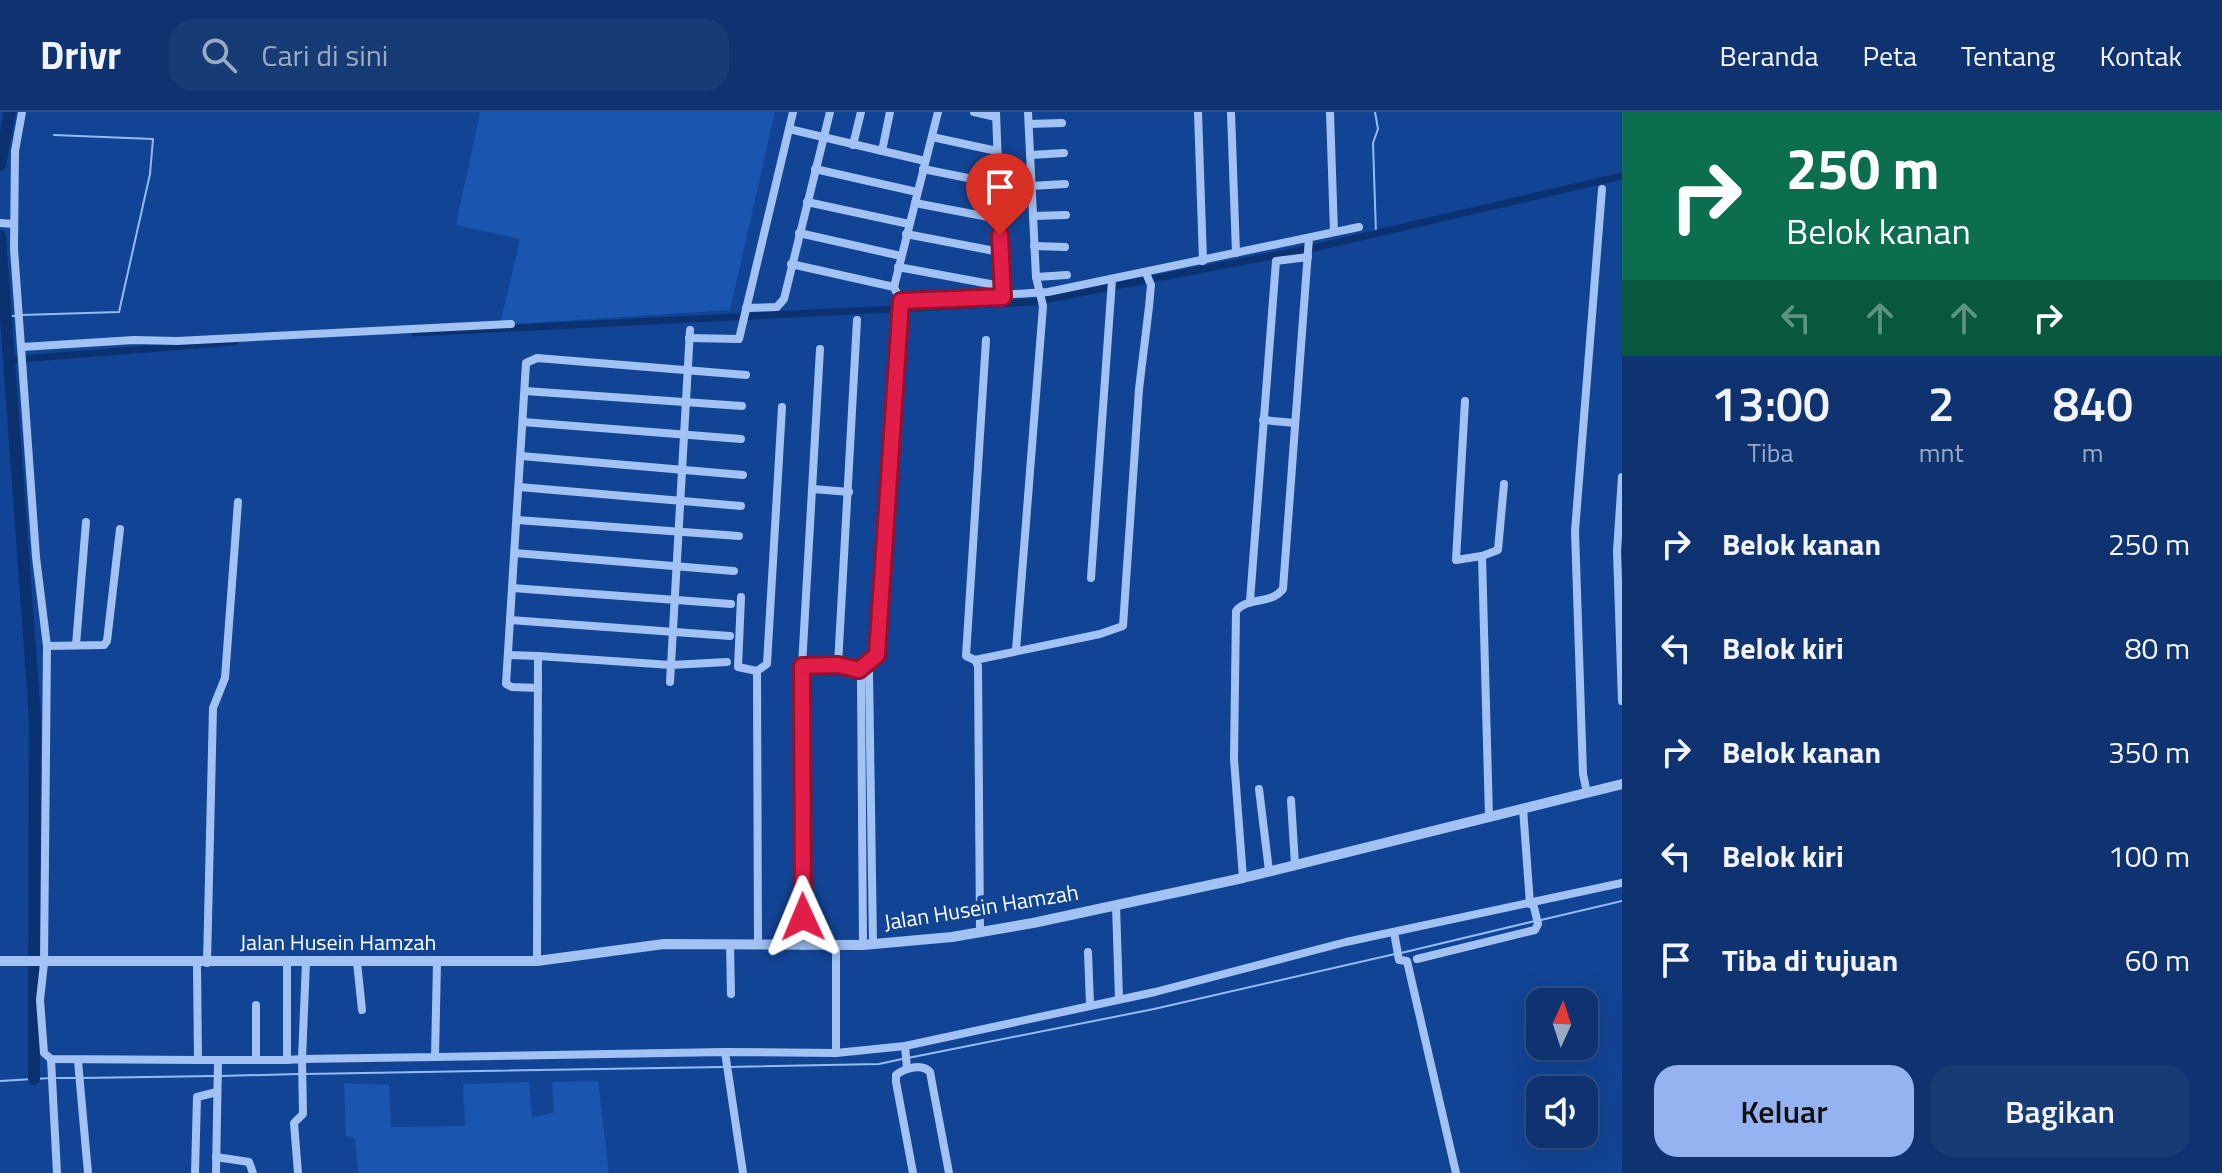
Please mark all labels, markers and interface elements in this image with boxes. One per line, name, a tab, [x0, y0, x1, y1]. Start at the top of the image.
search box	[169, 19, 729, 91]
text: Drivr	[40, 26, 121, 84]
text: Cari di sini	[261, 32, 388, 78]
icon: search	[197, 33, 241, 77]
text: Beranda	[1720, 34, 1819, 77]
text: Peta	[1863, 34, 1917, 77]
text: Tentang	[1961, 34, 2055, 77]
text: Kontak	[2099, 34, 2182, 77]
text: 250 m	[1786, 126, 1939, 211]
icon: right	[1654, 144, 1758, 248]
pin	[966, 153, 1034, 235]
icon: arrive	[978, 165, 1022, 209]
text: Belok kanan	[1786, 203, 1971, 258]
icon: left	[1774, 296, 1818, 340]
icon: ahead	[1858, 296, 1902, 340]
icon: ahead	[1942, 296, 1986, 340]
icon: right	[2026, 296, 2070, 340]
text: 13:00	[1711, 367, 1830, 440]
text: 2	[1928, 367, 1955, 440]
text: 840	[2052, 367, 2133, 440]
text: Tiba	[1747, 433, 1793, 472]
text: mnt	[1919, 433, 1964, 472]
text: m	[2082, 433, 2104, 472]
text: Belok kanan	[1722, 521, 1881, 567]
text: 250 m	[2108, 521, 2190, 567]
icon: right	[1654, 522, 1698, 566]
text: Belok kiri	[1722, 625, 1844, 671]
text: 80 m	[2125, 625, 2190, 671]
icon: left	[1654, 626, 1698, 670]
text: Belok kanan	[1722, 729, 1881, 775]
text: 350 m	[2108, 729, 2190, 775]
icon: right	[1654, 730, 1698, 774]
text: Belok kiri	[1722, 833, 1844, 879]
text: 100 m	[2108, 833, 2190, 879]
icon: left	[1654, 834, 1698, 878]
position arrow	[761, 875, 845, 959]
street label: Jalan Husein Hamzah	[881, 875, 1081, 939]
street label: Jalan Husein Hamzah	[240, 925, 436, 959]
text: Tiba di tujuan	[1722, 937, 1898, 983]
text: 60 m	[2125, 937, 2190, 983]
icon: arrive	[1654, 938, 1698, 982]
north arrow	[1526, 988, 1598, 1060]
map controls	[1526, 988, 1598, 1148]
button: Keluar	[1654, 1065, 1914, 1157]
button: Bagikan	[1930, 1065, 2190, 1157]
button: sound	[1526, 1076, 1598, 1148]

